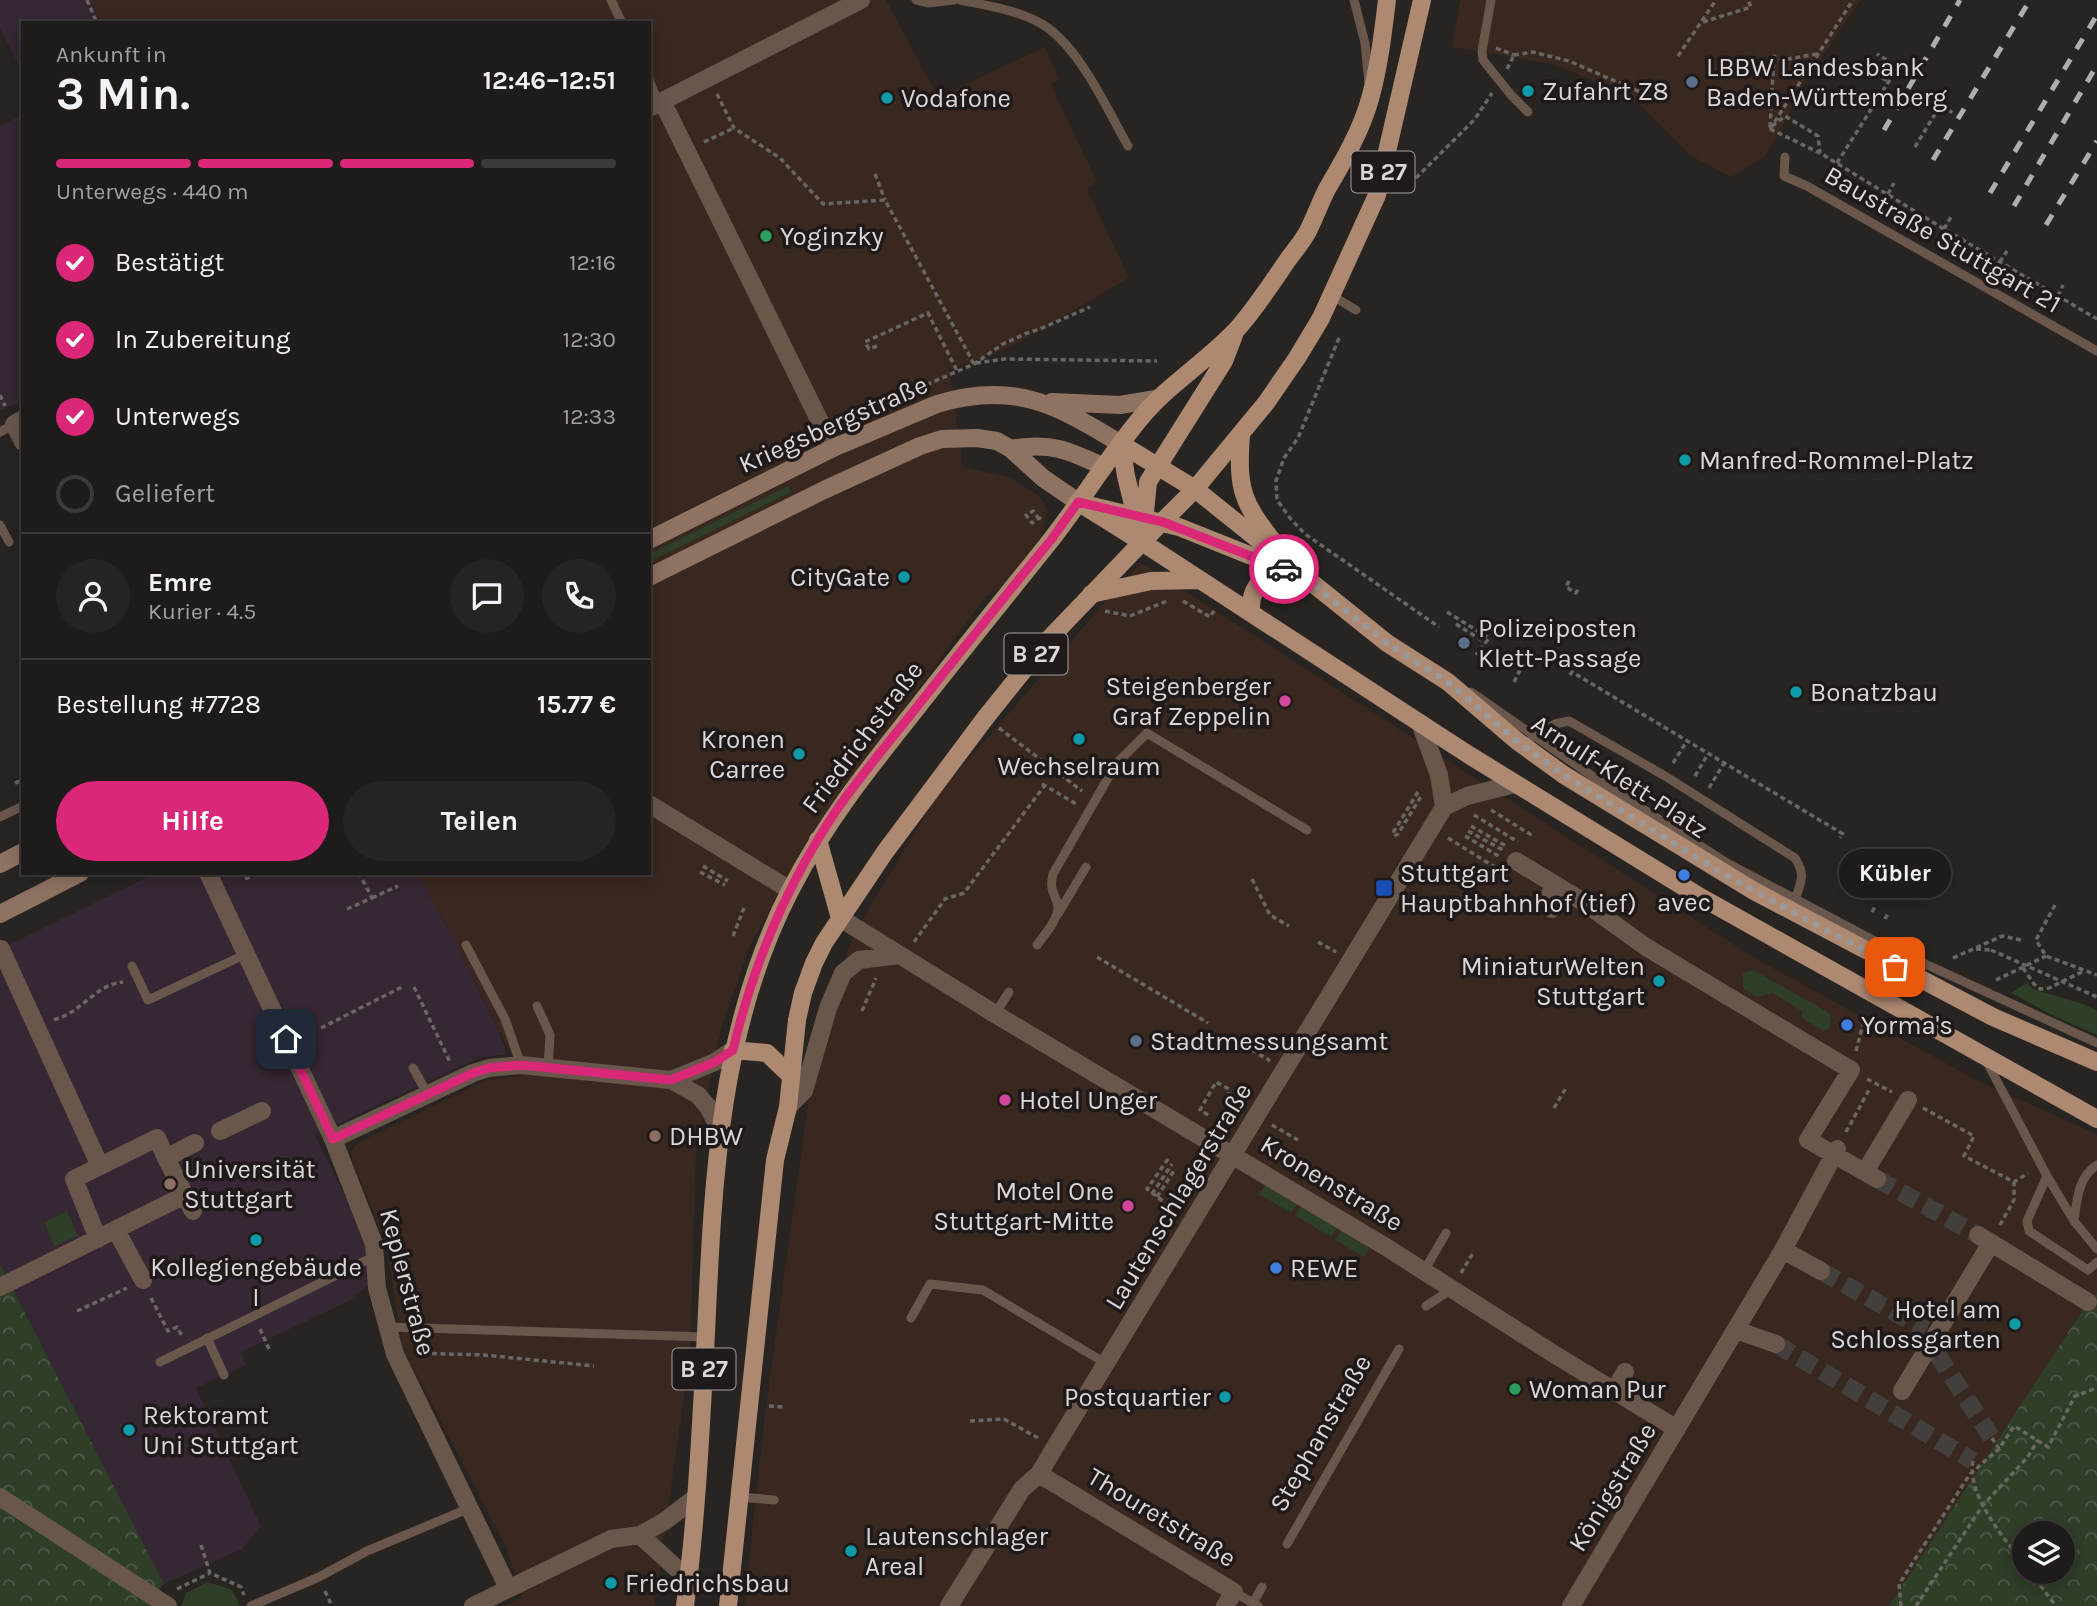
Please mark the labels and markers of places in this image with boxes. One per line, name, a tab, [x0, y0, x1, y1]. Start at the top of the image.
place label: LBBW Landesbank Baden-Württemberg	[1706, 52, 1948, 113]
marker: LBBW Landesbank Baden-Württemberg	[1684, 74, 1700, 90]
place label: Zufahrt Z8	[1542, 76, 1669, 107]
place label: Vodafone	[901, 83, 1011, 114]
marker: Zufahrt Z8	[1520, 83, 1536, 99]
marker: Vodafone	[879, 90, 895, 106]
place label: Yoginzky	[780, 221, 884, 252]
marker: Yoginzky	[758, 228, 774, 244]
place label: Manfred-Rommel-Platz	[1699, 445, 1974, 476]
marker: Manfred-Rommel-Platz	[1677, 452, 1693, 468]
place label: CityGate	[790, 562, 890, 593]
marker: CityGate	[896, 569, 912, 585]
place label: Polizeiposten Klett-Passage	[1478, 613, 1641, 674]
marker: Polizeiposten Klett-Passage	[1456, 635, 1472, 651]
place label: Steigenberger Graf Zeppelin	[1106, 671, 1272, 732]
place label: Bonatzbau	[1810, 677, 1938, 708]
marker: Bonatzbau	[1788, 684, 1804, 700]
marker: Steigenberger Graf Zeppelin	[1277, 693, 1293, 709]
place label: Kronen Carree	[701, 724, 785, 785]
marker: Wechselraum	[1071, 731, 1087, 747]
marker: Kronen Carree	[791, 746, 807, 762]
place label: Wechselraum	[998, 751, 1160, 782]
callout: Kübler	[1839, 848, 1951, 897]
place label: Stuttgart Hauptbahnhof (tief)	[1400, 858, 1637, 919]
marker: avec	[1676, 867, 1692, 883]
marker: Stuttgart Hauptbahnhof (tief)	[1374, 878, 1394, 898]
place label: avec	[1657, 887, 1711, 918]
pin	[1865, 937, 1925, 997]
place label: MiniaturWelten Stuttgart	[1461, 951, 1645, 1012]
marker: MiniaturWelten Stuttgart	[1651, 973, 1667, 989]
pin	[256, 1009, 316, 1069]
place label: Yorma's	[1861, 1010, 1953, 1041]
marker: Yorma's	[1839, 1017, 1855, 1033]
place label: Stadtmessungsamt	[1150, 1026, 1388, 1057]
marker: Stadtmessungsamt	[1128, 1033, 1144, 1049]
place label: Hotel Unger	[1019, 1085, 1158, 1116]
marker: Hotel Unger	[997, 1092, 1013, 1108]
place label: DHBW	[669, 1121, 743, 1152]
marker: DHBW	[647, 1128, 663, 1144]
place label: Universität Stuttgart	[184, 1154, 316, 1215]
marker: Universität Stuttgart	[162, 1176, 178, 1192]
place label: Motel One Stuttgart-Mitte	[933, 1176, 1114, 1237]
marker: Motel One Stuttgart-Mitte	[1120, 1198, 1136, 1214]
marker: Kollegiengebäude I	[248, 1232, 264, 1248]
place label: Kollegiengebäude I	[150, 1252, 362, 1313]
place label: REWE	[1290, 1253, 1358, 1284]
marker: REWE	[1268, 1260, 1284, 1276]
place label: Hotel am Schlossgarten	[1830, 1294, 2001, 1355]
marker: Hotel am Schlossgarten	[2007, 1316, 2023, 1332]
place label: Woman Pur	[1529, 1374, 1666, 1405]
marker: Woman Pur	[1507, 1381, 1523, 1397]
place label: Postquartier	[1064, 1382, 1212, 1413]
marker: Postquartier	[1217, 1389, 1233, 1405]
place label: Rektoramt Uni Stuttgart	[143, 1400, 299, 1461]
marker: Rektoramt Uni Stuttgart	[121, 1422, 137, 1438]
place label: Lautenschlager Areal	[865, 1521, 1048, 1582]
marker: Lautenschlager Areal	[843, 1543, 859, 1559]
place label: Friedrichsbau	[625, 1568, 790, 1599]
marker: Friedrichsbau	[603, 1575, 619, 1591]

